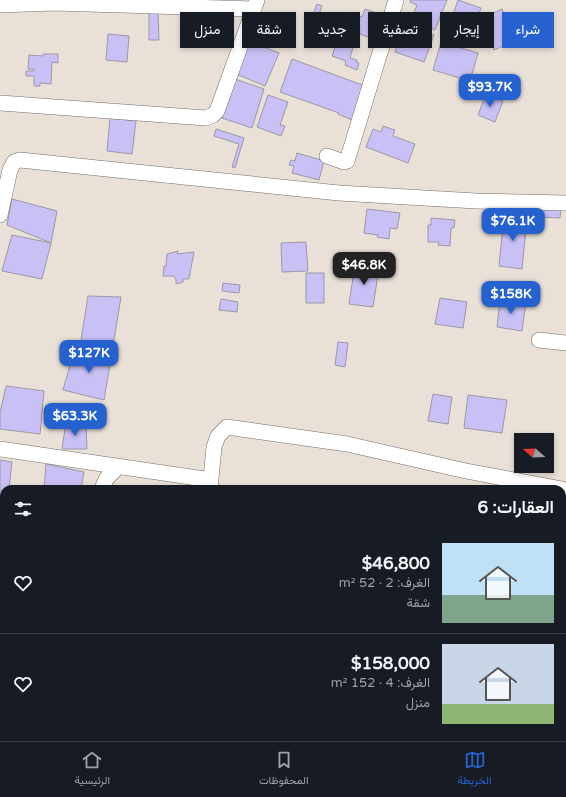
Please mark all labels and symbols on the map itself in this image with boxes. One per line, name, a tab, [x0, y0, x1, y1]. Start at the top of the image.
pin: $93.7K	[457, 74, 523, 108]
pin: $76.1K	[480, 208, 546, 242]
pin: $46.8K	[331, 252, 397, 286]
pin: $158K	[483, 281, 539, 315]
pin: $127K	[61, 340, 117, 374]
pin: $63.3K	[42, 403, 108, 437]
north arrow	[514, 433, 554, 473]

